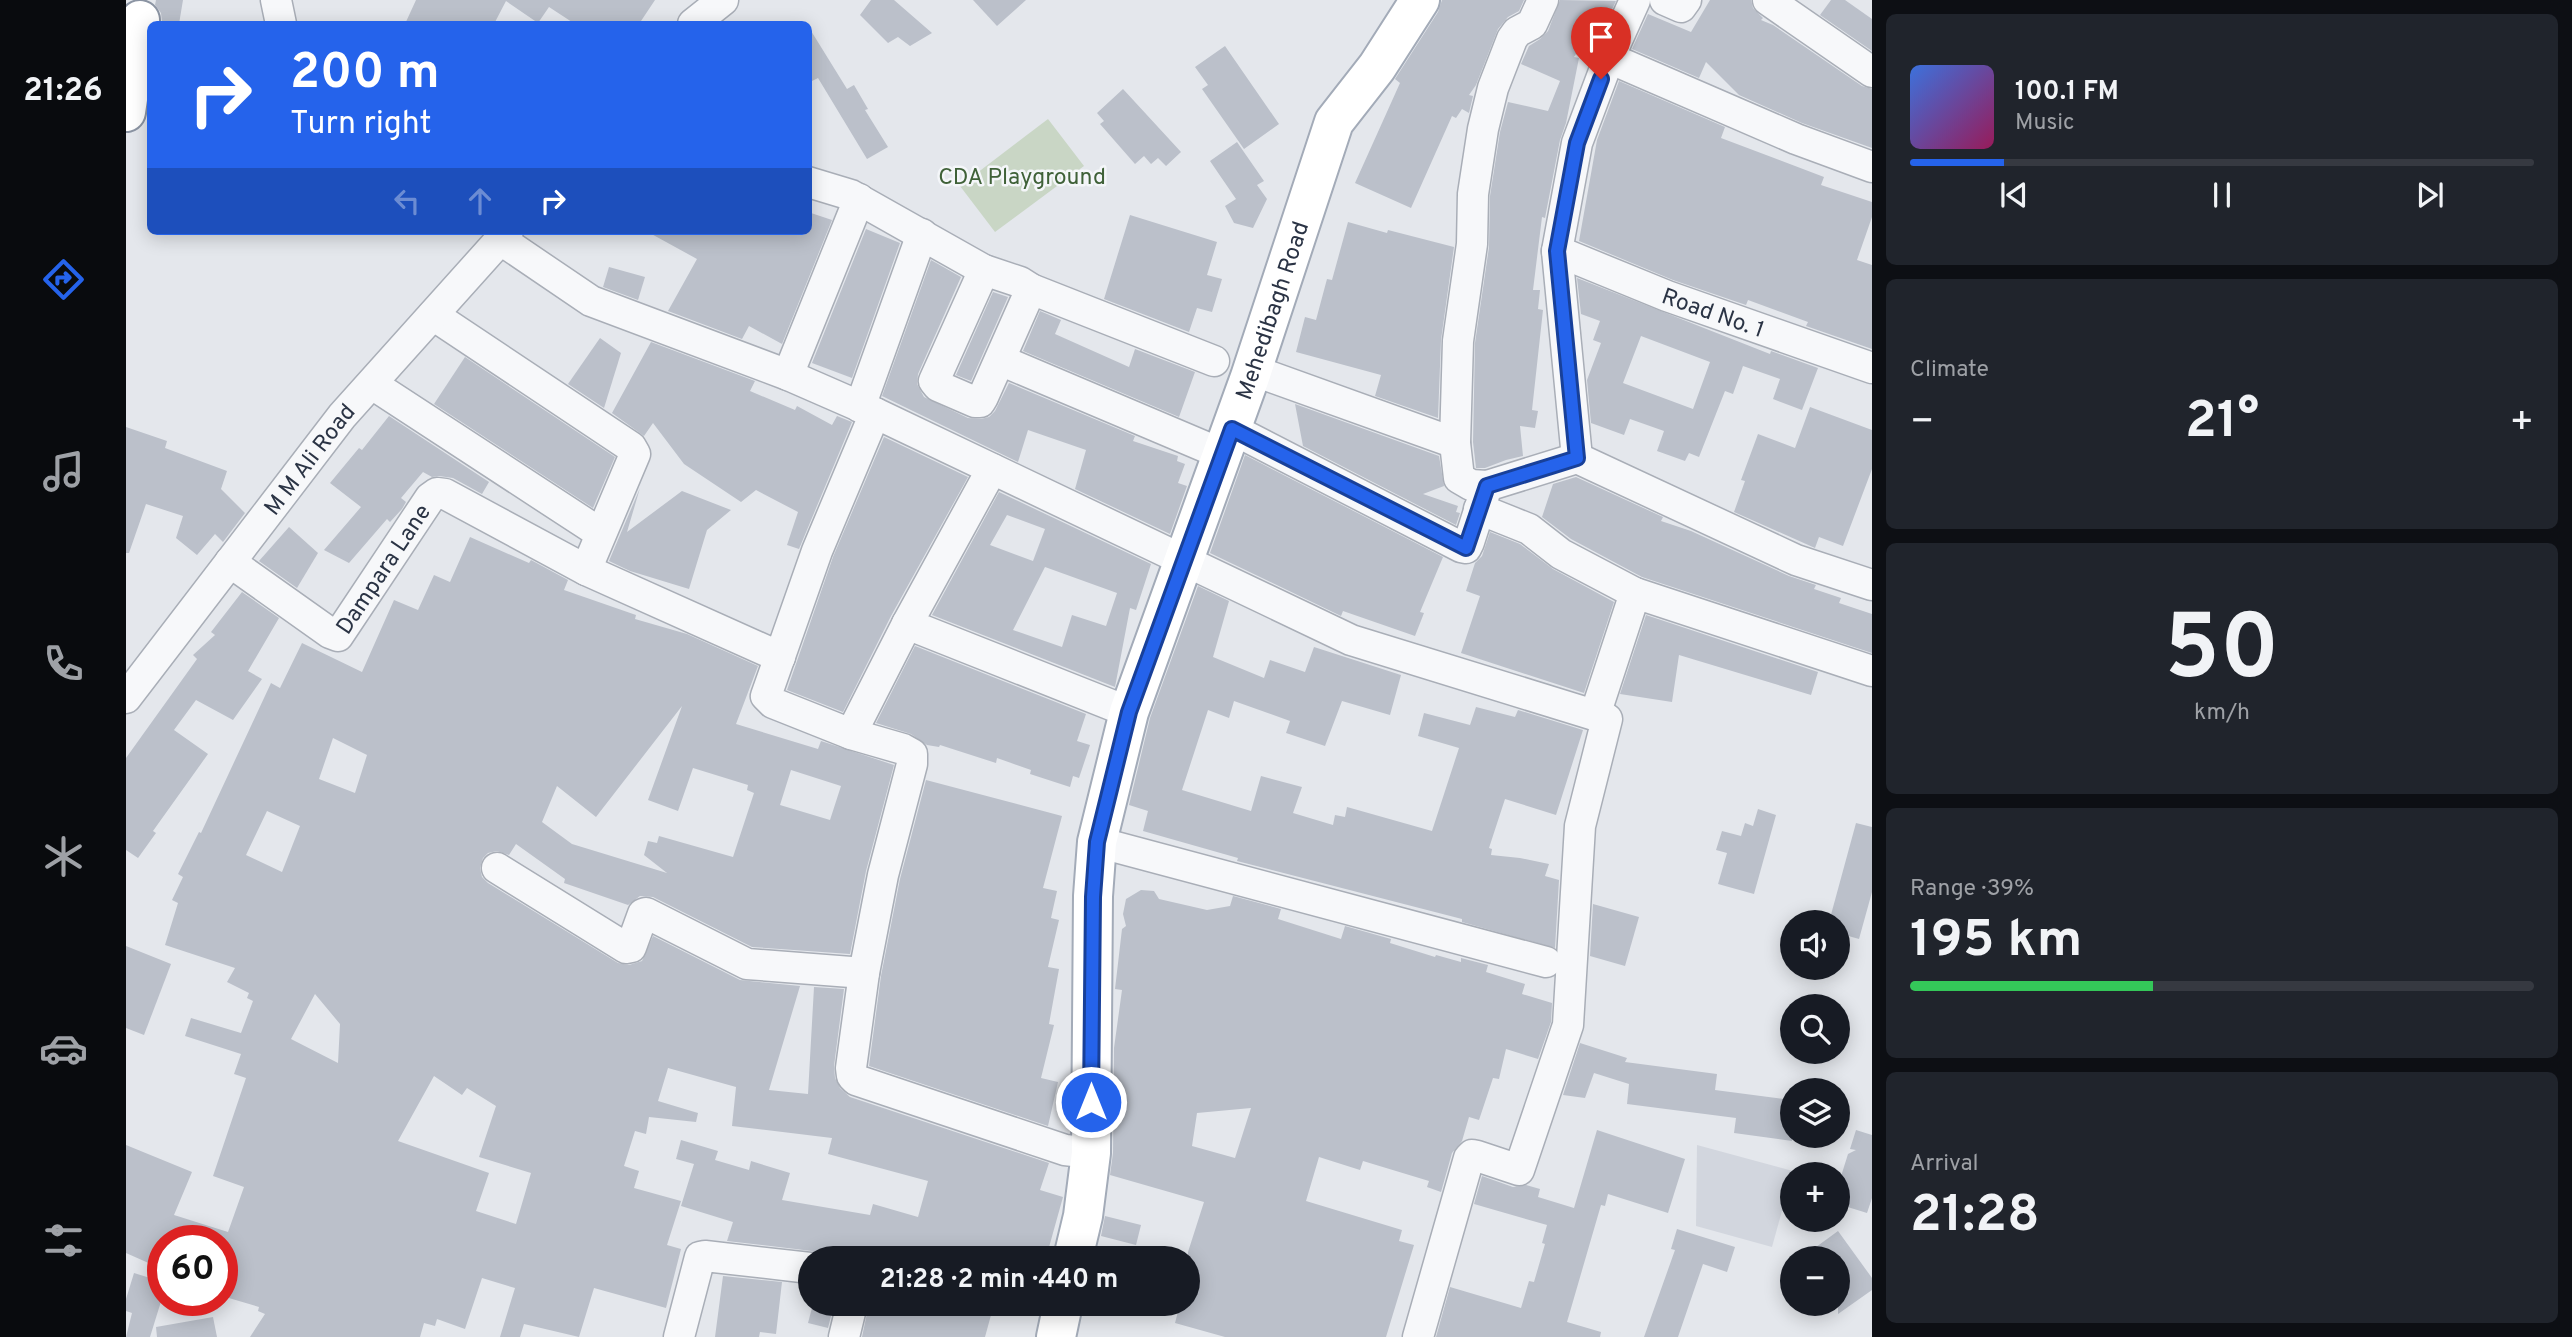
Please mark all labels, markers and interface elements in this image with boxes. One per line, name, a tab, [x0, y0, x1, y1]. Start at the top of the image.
pin	[1571, 7, 1631, 79]
icon: arrive	[1582, 18, 1620, 56]
text: 200 m	[290, 44, 440, 106]
icon: right	[175, 49, 266, 140]
text: 21:26	[23, 72, 103, 112]
text: 100.1 FM	[2015, 76, 2119, 109]
text: Turn right	[290, 105, 432, 145]
text: Music	[2015, 109, 2075, 138]
park label: CDA Playground	[938, 164, 1106, 193]
icon: previous	[1995, 176, 2033, 214]
icon: pause	[2203, 176, 2241, 214]
icon: next	[2411, 176, 2449, 214]
icon: left	[388, 182, 426, 220]
icon: ahead	[461, 182, 499, 220]
icon: right	[534, 182, 572, 220]
street label: Mehedibagh Road	[1231, 218, 1317, 404]
icon: directions	[39, 255, 88, 304]
street label: Road No. 1	[1657, 283, 1768, 346]
text: Climate	[1910, 356, 1989, 385]
text: 21°	[2185, 390, 2259, 456]
street label: M M Ali Road	[259, 399, 363, 522]
text: −	[1910, 399, 1935, 448]
text: +	[2509, 399, 2534, 448]
icon: music	[39, 447, 88, 496]
street label: Dampara Lane	[331, 500, 439, 641]
text: 50	[2164, 596, 2280, 711]
icon: phone	[39, 639, 88, 688]
text: km/h	[2194, 699, 2250, 728]
icon: climate	[39, 832, 88, 881]
text: Range · 39%	[1910, 875, 2034, 904]
text: 195 km	[1910, 909, 2082, 975]
map controls	[1780, 910, 1850, 1316]
button: sound	[1780, 910, 1850, 980]
button: search	[1780, 994, 1850, 1064]
icon: car	[39, 1024, 88, 1073]
position arrow	[1054, 1065, 1128, 1139]
button: layers	[1780, 1078, 1850, 1148]
text: Arrival	[1910, 1150, 1979, 1179]
button: +	[1780, 1162, 1850, 1232]
text: 21:28	[1910, 1184, 2040, 1250]
icon: filters	[39, 1216, 88, 1265]
speed limit sign: 60	[147, 1225, 238, 1316]
button: −	[1780, 1246, 1850, 1316]
text: 21:28 · 2 min · 440 m	[880, 1264, 1118, 1297]

